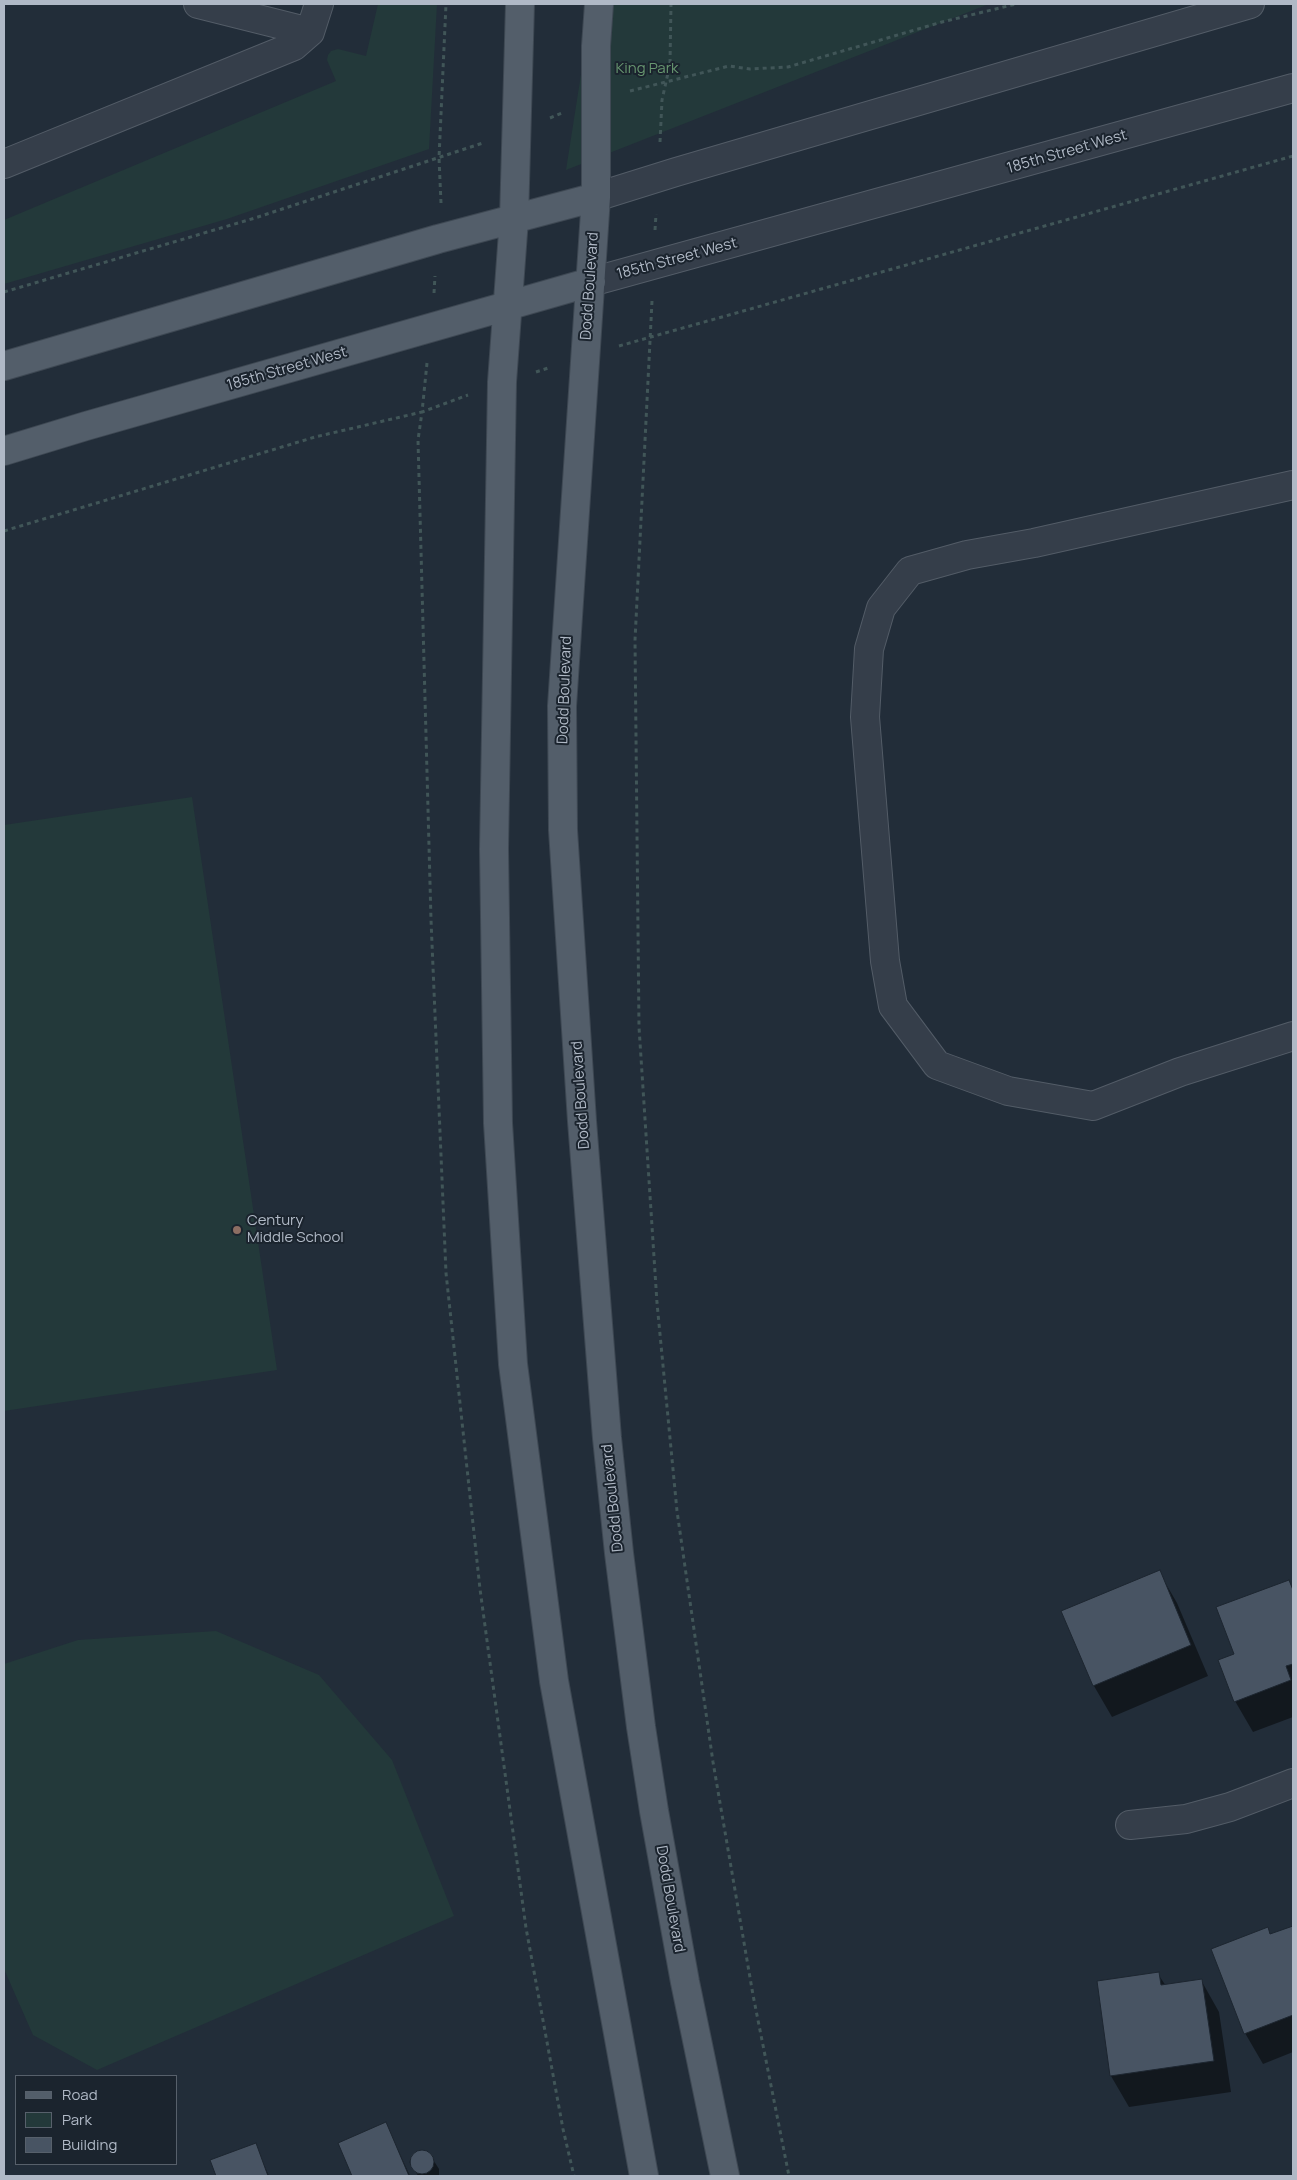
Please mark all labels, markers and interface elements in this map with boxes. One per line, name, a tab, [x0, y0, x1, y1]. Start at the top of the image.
park label: King Park	[615, 60, 679, 78]
street label: 185th Street West	[1005, 126, 1129, 178]
street label: Dodd Boulevard	[577, 231, 603, 341]
street label: 185th Street West	[615, 234, 739, 284]
street label: 185th Street West	[225, 343, 349, 395]
street label: Dodd Boulevard	[554, 636, 576, 744]
street label: Dodd Boulevard	[568, 1040, 594, 1150]
place label: Century Middle School	[247, 1212, 344, 1247]
marker: Century Middle School	[231, 1224, 243, 1236]
street label: Dodd Boulevard	[598, 1443, 628, 1553]
street label: Dodd Boulevard	[652, 1844, 688, 1954]
legend	[15, 2075, 178, 2165]
text: Road	[62, 2084, 98, 2105]
text: Park	[62, 2109, 92, 2130]
text: Building	[62, 2134, 117, 2155]

